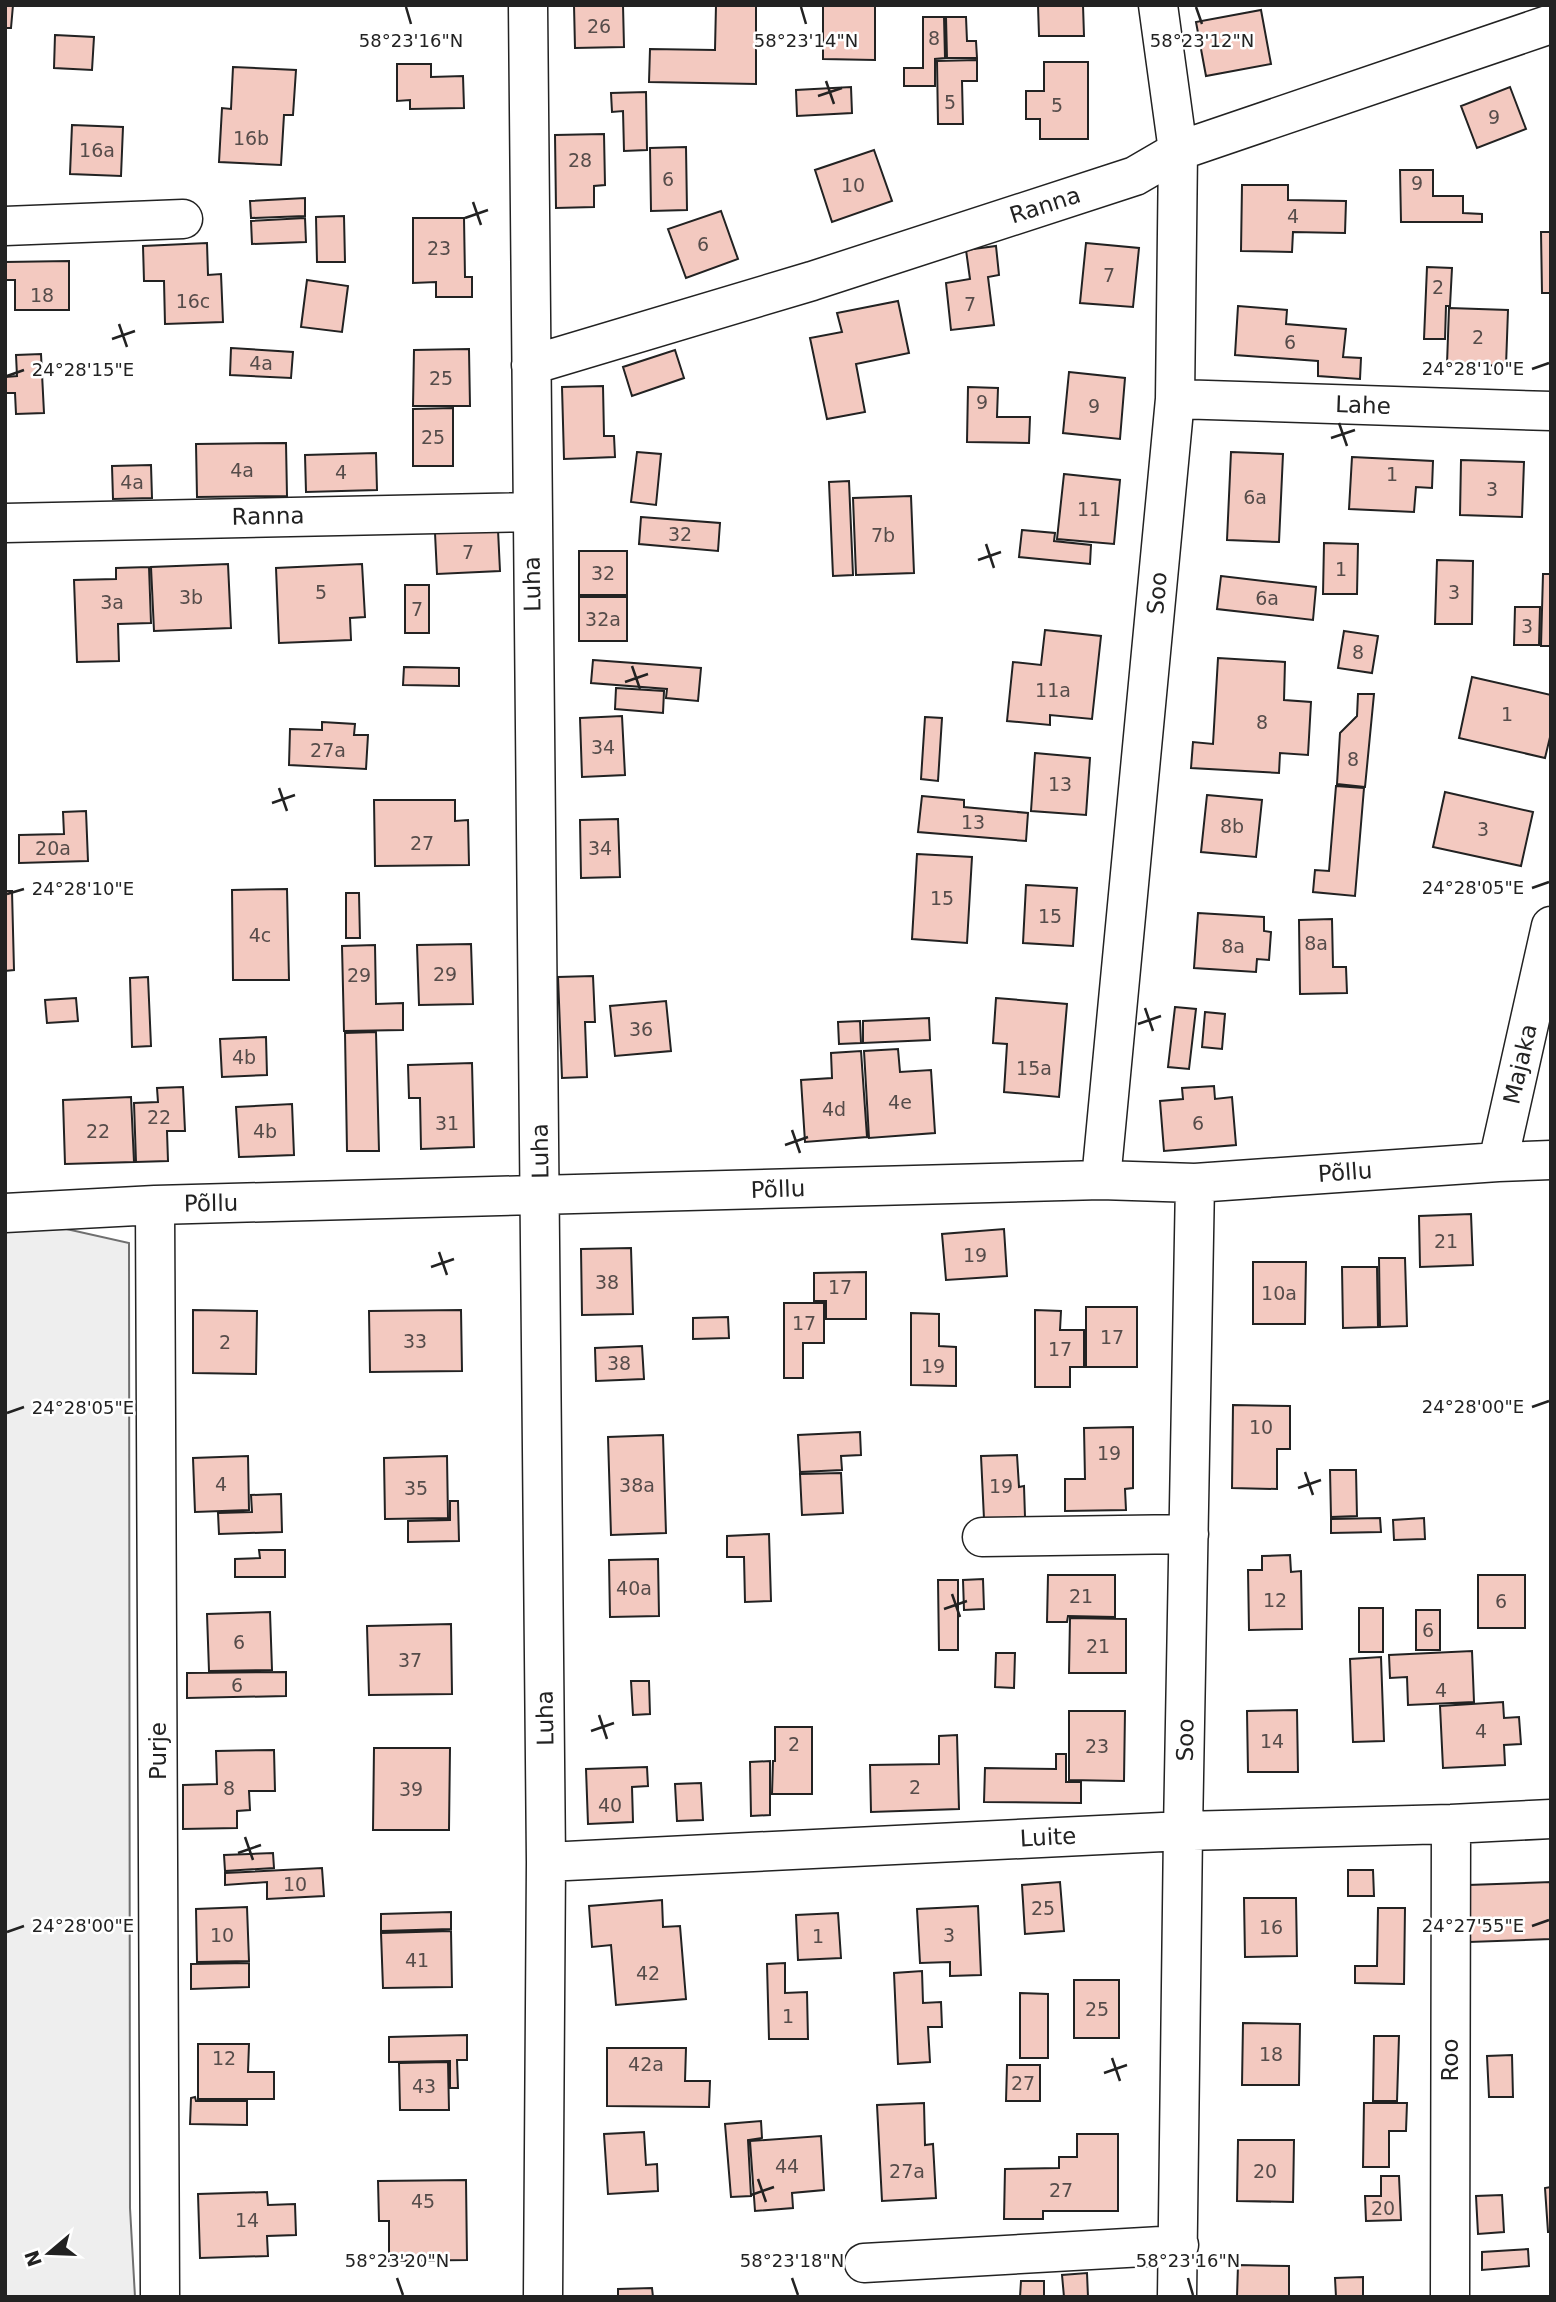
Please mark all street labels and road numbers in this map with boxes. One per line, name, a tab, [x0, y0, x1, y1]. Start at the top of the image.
street label: Ranna	[1006, 181, 1084, 229]
street label: Lahe	[1335, 391, 1391, 419]
street label: Ranna	[231, 502, 305, 530]
street label: Luha	[519, 556, 545, 612]
street label: Soo	[1142, 571, 1172, 615]
street label: Majaka	[1498, 1021, 1542, 1107]
street label: Luha	[527, 1123, 553, 1179]
street label: Põllu	[1317, 1157, 1373, 1187]
street label: Põllu	[750, 1175, 806, 1203]
street label: Põllu	[184, 1190, 238, 1216]
street label: Luha	[532, 1690, 558, 1746]
street label: Soo	[1172, 1718, 1198, 1762]
street label: Purje	[145, 1722, 171, 1780]
street label: Luite	[1019, 1823, 1077, 1851]
street label: Roo	[1437, 2038, 1463, 2082]

